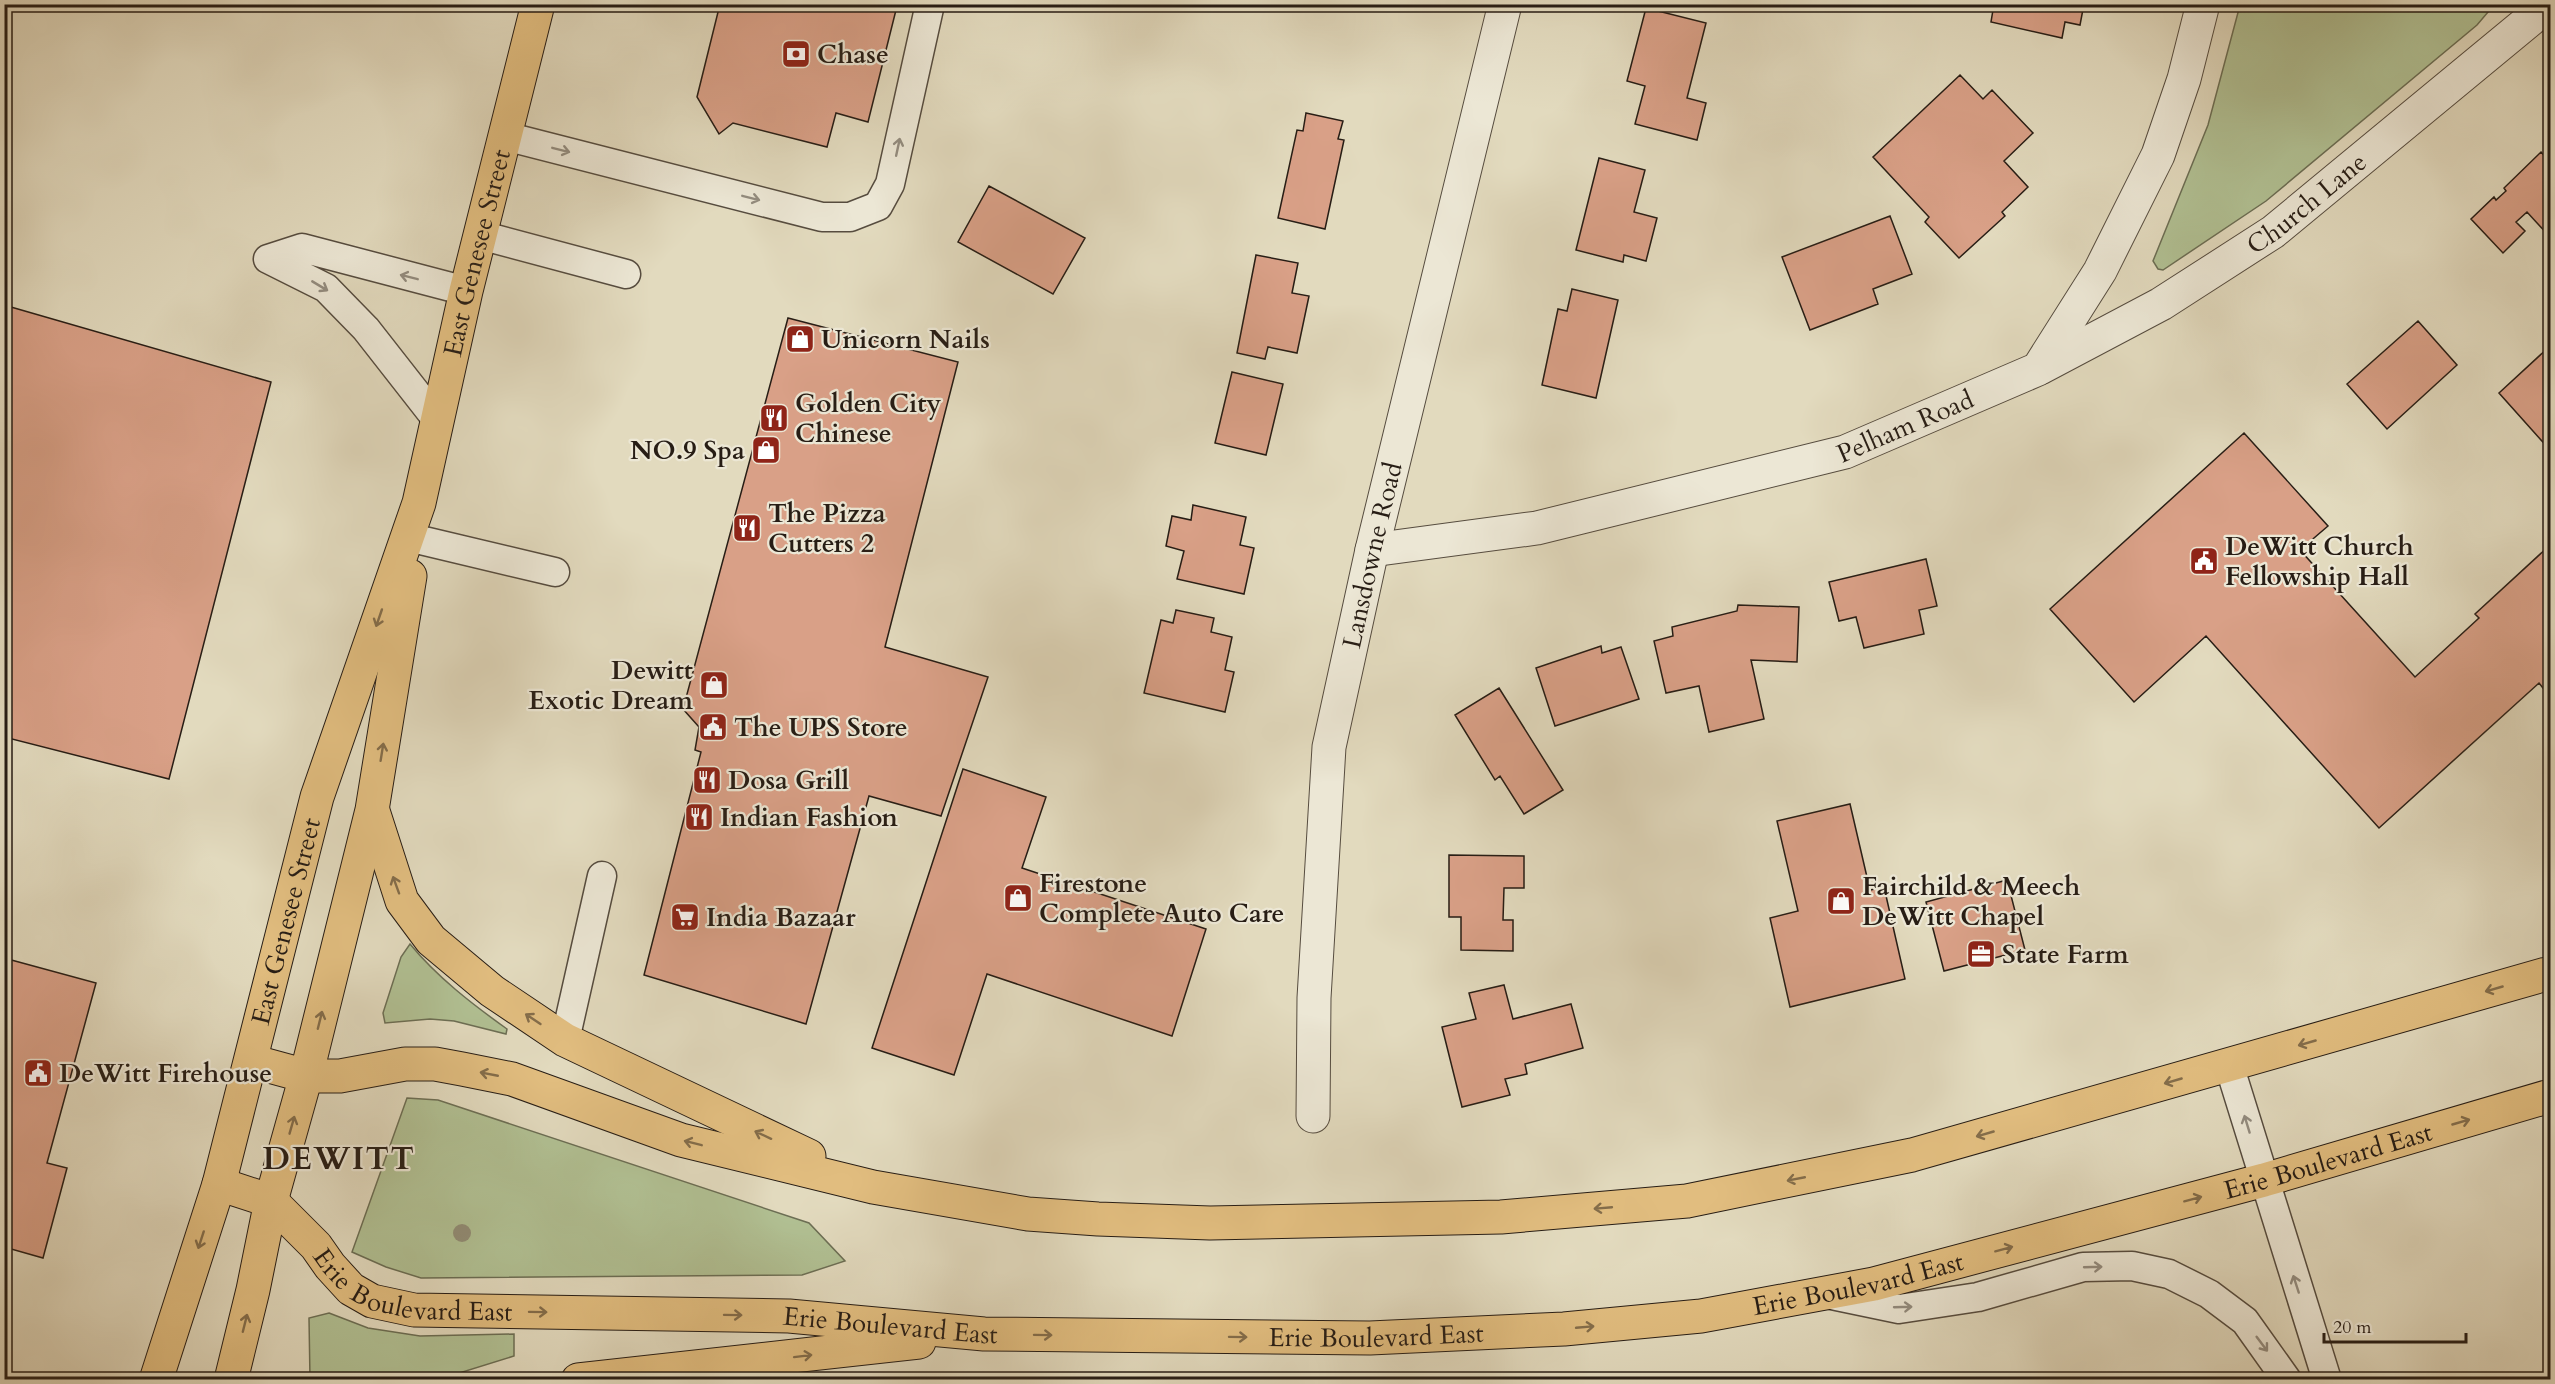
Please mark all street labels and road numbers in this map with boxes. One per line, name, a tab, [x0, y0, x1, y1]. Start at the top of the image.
street label: Church Lane	[2240, 144, 2374, 262]
street label: East Genesee Street	[435, 146, 518, 360]
street label: Pelham Road	[1831, 381, 1979, 471]
street label: Lansdowne Road	[1334, 458, 1410, 652]
street label: East Genesee Street	[243, 814, 329, 1028]
street label: Erie Boulevard East	[2220, 1114, 2436, 1207]
street label: Erie Boulevard East	[305, 1241, 513, 1329]
street label: Erie Boulevard East	[1750, 1243, 1967, 1324]
street label: Erie Boulevard East	[782, 1298, 998, 1352]
street label: Erie Boulevard East	[1268, 1315, 1484, 1356]

